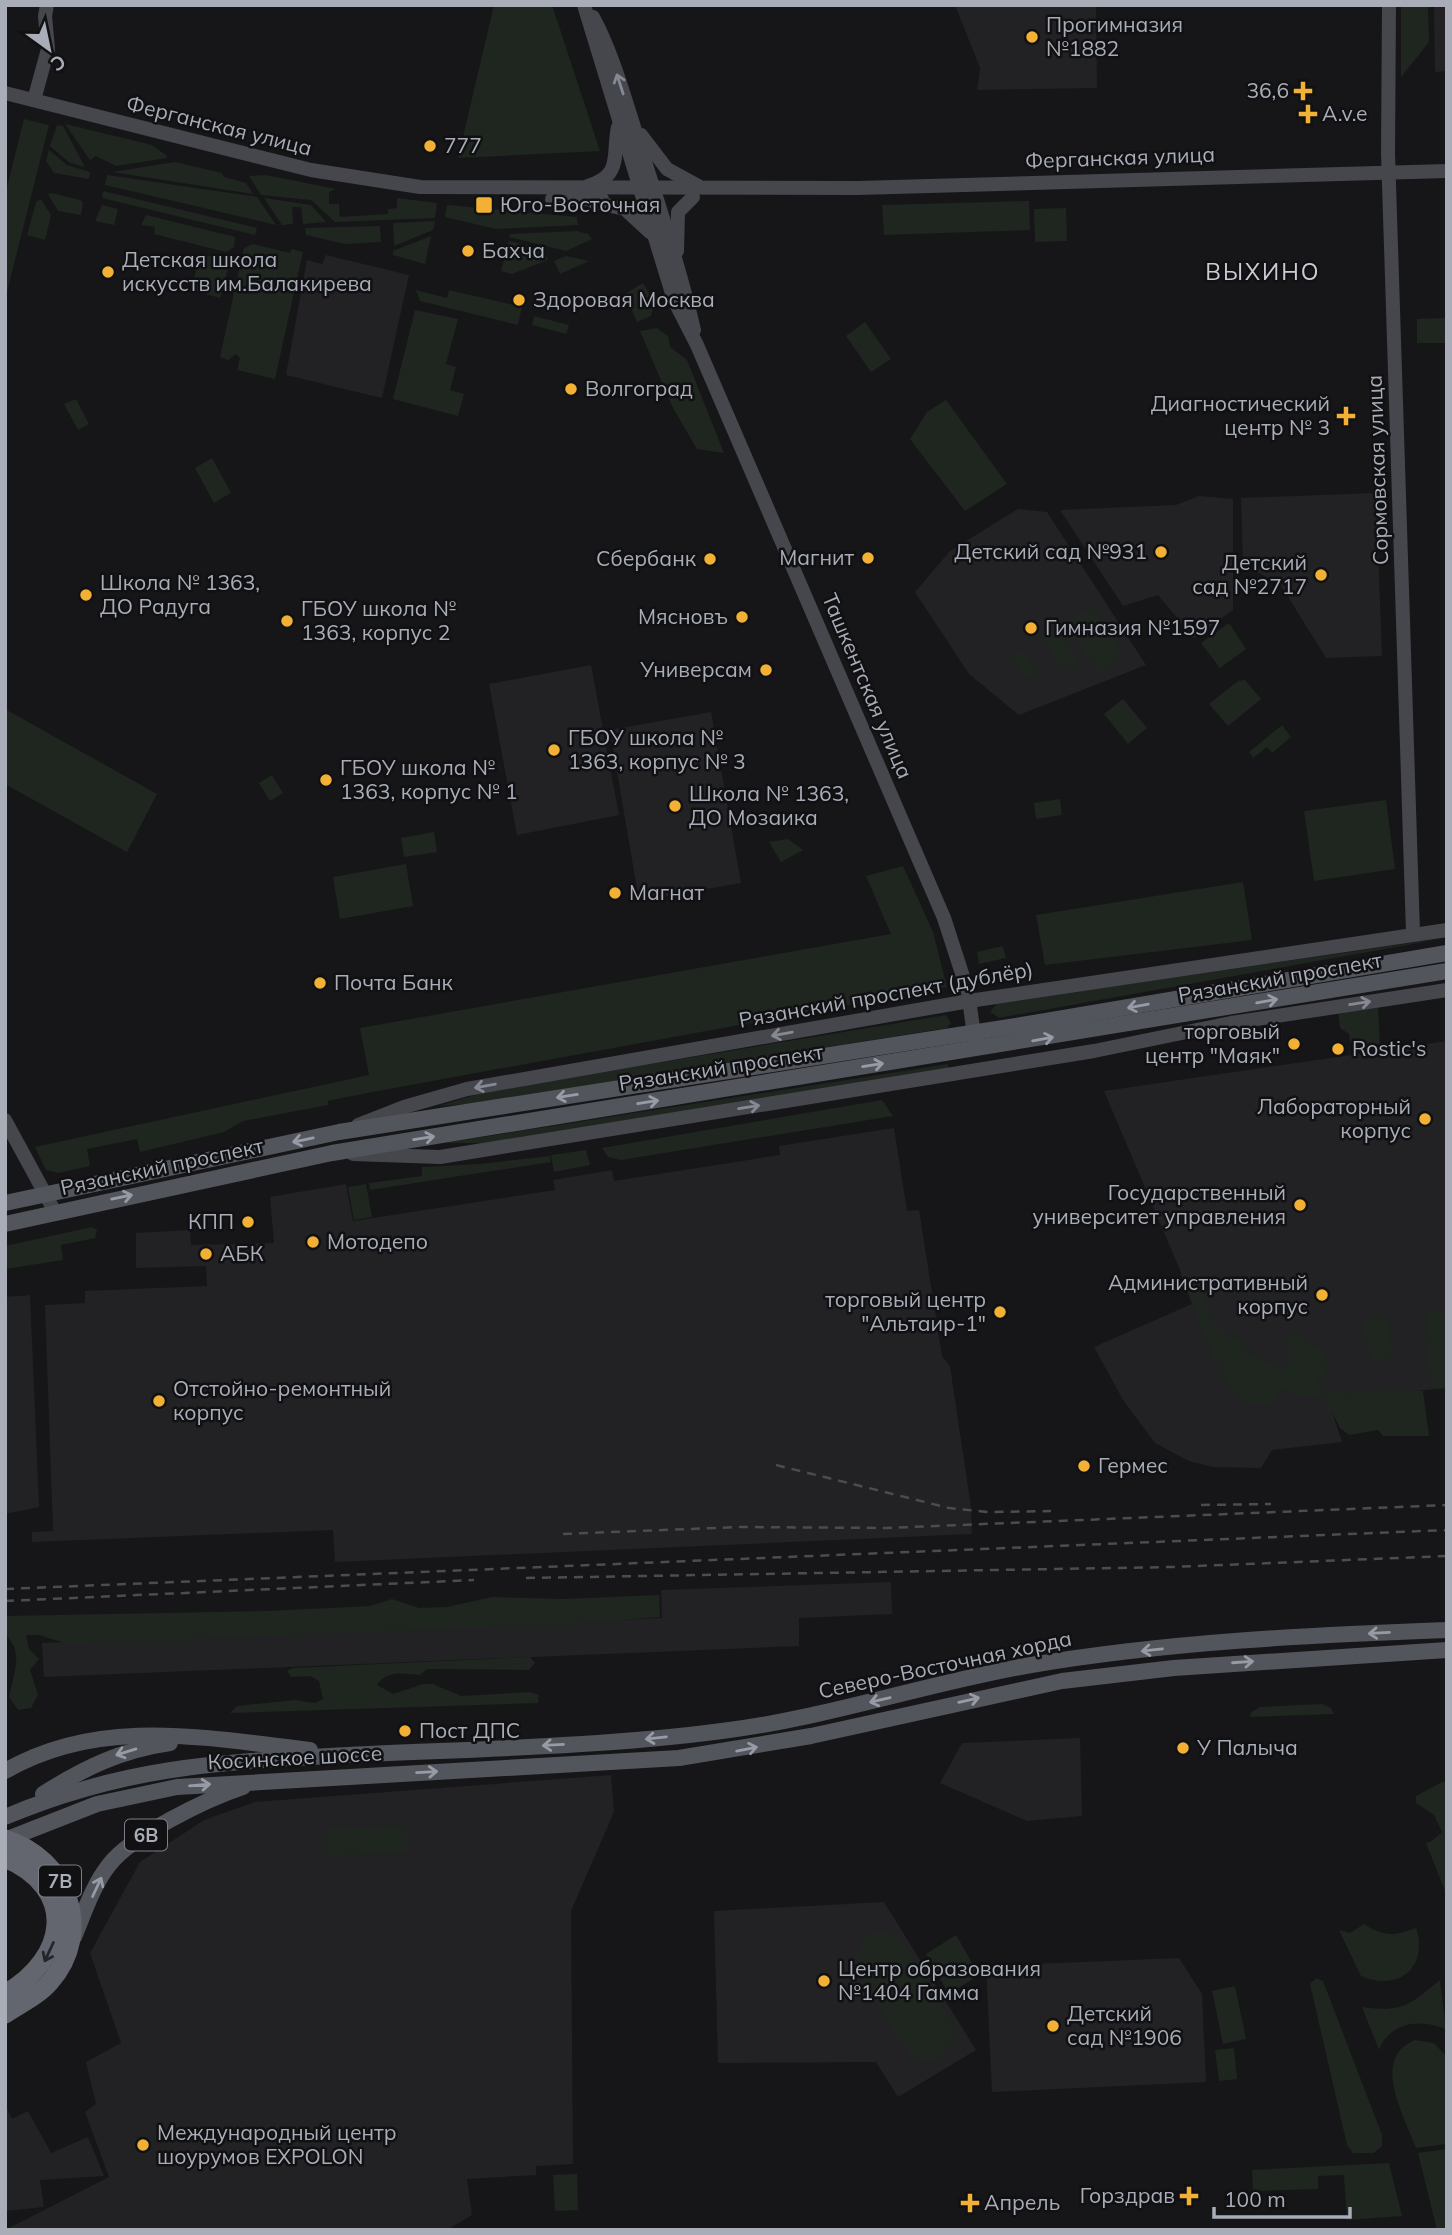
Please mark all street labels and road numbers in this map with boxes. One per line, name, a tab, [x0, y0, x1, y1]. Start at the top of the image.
street label: Ферганская улица	[124, 89, 315, 161]
street label: Ферганская улица	[1024, 141, 1216, 173]
street label: Сормовская улица	[1361, 375, 1393, 566]
street label: Ташкентская улица	[817, 589, 919, 782]
street label: Рязанский проспект	[1176, 946, 1384, 1008]
street label: Рязанский проспект (дублёр)	[737, 955, 1035, 1033]
street label: Рязанский проспект	[617, 1038, 825, 1096]
street label: Рязанский проспект	[58, 1132, 266, 1200]
street label: Северо-Восточная хорда	[816, 1624, 1074, 1704]
street label: Косинское шоссе	[207, 1739, 383, 1775]
road number: 6B	[125, 1820, 167, 1851]
road number: 7B	[39, 1866, 81, 1896]

